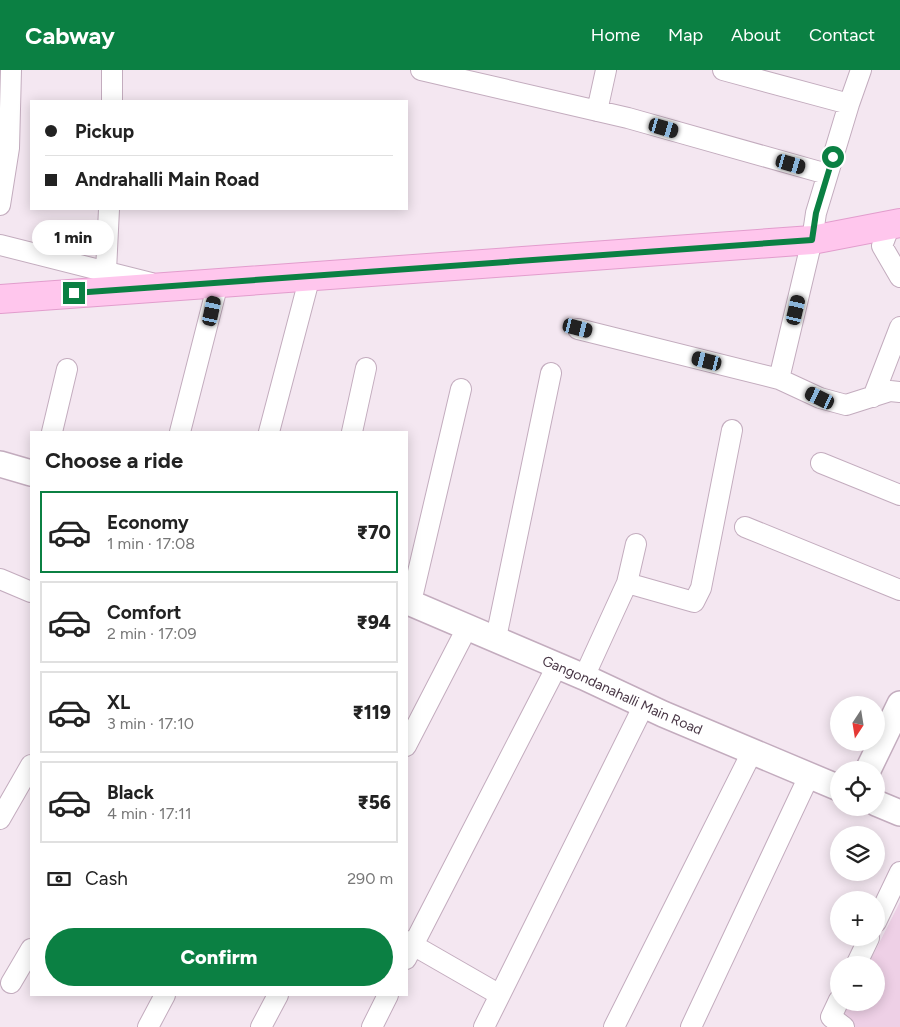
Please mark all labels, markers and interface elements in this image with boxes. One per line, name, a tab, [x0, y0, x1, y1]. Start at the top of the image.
text: Cabway	[25, 21, 115, 50]
text: Home	[591, 24, 640, 46]
text: Map	[668, 24, 703, 46]
text: About	[731, 24, 781, 46]
text: Contact	[809, 24, 875, 46]
car	[647, 117, 680, 139]
text: Pickup	[75, 120, 134, 143]
route start	[822, 146, 844, 168]
car	[774, 153, 807, 175]
text: Andrahalli Main Road	[75, 168, 259, 191]
callout: 1 min	[33, 220, 115, 256]
text: 1 min	[54, 228, 92, 247]
route end	[63, 282, 85, 304]
car	[785, 294, 806, 326]
car	[201, 295, 222, 327]
car	[561, 317, 594, 339]
car	[690, 350, 723, 372]
car	[803, 385, 836, 411]
text: Choose a ride	[45, 447, 183, 474]
icon: car	[47, 510, 92, 555]
text: Economy	[107, 511, 189, 534]
text: ₹70	[357, 521, 391, 544]
text: 1 min · 17:08	[107, 534, 195, 553]
icon: car	[47, 600, 92, 645]
text: Comfort	[107, 601, 182, 624]
text: ₹94	[357, 611, 391, 634]
text: 2 min · 17:09	[107, 624, 197, 643]
street label: Gangondanahalli Main Road	[540, 652, 705, 738]
icon: car	[47, 690, 92, 735]
text: XL	[107, 691, 130, 714]
north arrow	[830, 696, 885, 751]
map controls	[830, 696, 885, 1011]
text: ₹119	[352, 701, 391, 724]
text: 3 min · 17:10	[107, 714, 194, 733]
button: locate	[830, 761, 885, 816]
icon: car	[47, 780, 92, 825]
text: Black	[107, 781, 154, 804]
text: ₹56	[358, 791, 391, 814]
text: 4 min · 17:11	[107, 804, 192, 823]
button: layers	[830, 826, 885, 881]
icon: cash	[45, 865, 73, 893]
text: Cash	[85, 867, 128, 890]
text: 290 m	[347, 869, 393, 888]
button: +	[830, 891, 885, 946]
button: Confirm	[45, 928, 393, 986]
button: −	[830, 956, 885, 1011]

